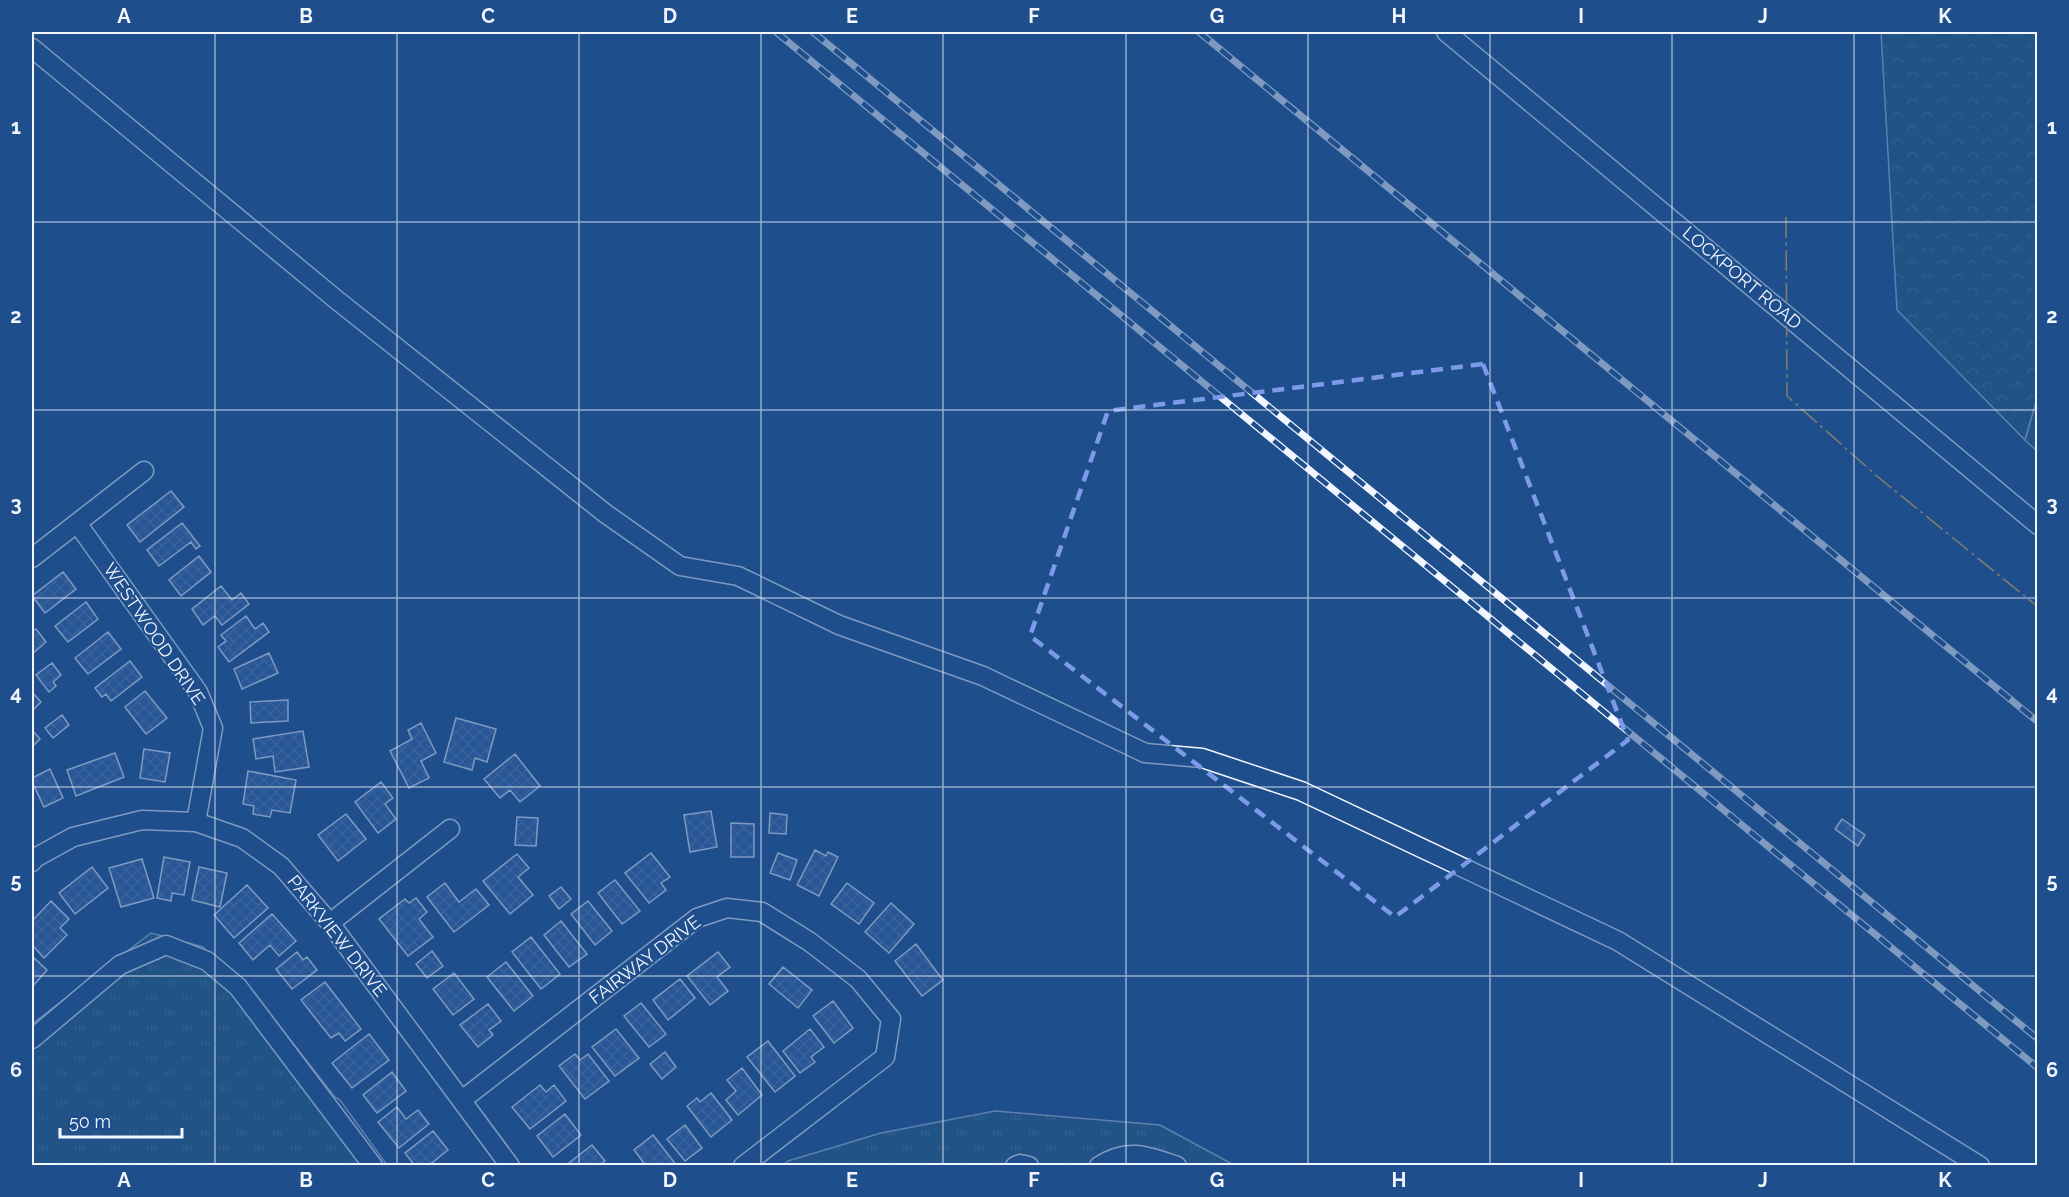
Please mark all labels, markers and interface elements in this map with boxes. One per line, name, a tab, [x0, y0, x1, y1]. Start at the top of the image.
text: A	[117, 4, 131, 28]
text: B	[299, 4, 313, 28]
text: C	[481, 4, 495, 28]
text: D	[663, 4, 677, 28]
text: E	[846, 4, 858, 28]
text: F	[1028, 4, 1040, 28]
text: G	[1210, 4, 1224, 28]
text: H	[1392, 4, 1406, 28]
text: I	[1578, 4, 1584, 28]
text: J	[1758, 4, 1768, 28]
text: K	[1938, 4, 1952, 28]
text: 1	[11, 115, 21, 139]
text: 1	[2047, 115, 2057, 139]
street label: LOCKPORT ROAD	[1679, 222, 1806, 334]
text: 2	[10, 304, 22, 328]
text: 2	[2046, 304, 2058, 328]
text: 3	[10, 492, 22, 516]
text: 3	[2046, 492, 2058, 516]
street label: WESTWOOD DRIVE	[99, 559, 210, 709]
text: 4	[10, 681, 22, 705]
text: 4	[2046, 681, 2058, 705]
text: 5	[10, 869, 22, 893]
text: 5	[2046, 869, 2058, 893]
street label: PARKVIEW DRIVE	[283, 871, 391, 1001]
street label: FAIRWAY DRIVE	[585, 911, 705, 1008]
text: 6	[10, 1058, 22, 1082]
text: 6	[2046, 1058, 2058, 1082]
scale bar	[60, 1101, 182, 1139]
text: 50 m	[69, 1111, 111, 1132]
text: A	[117, 1168, 131, 1192]
text: B	[299, 1168, 313, 1192]
text: C	[481, 1168, 495, 1192]
text: D	[663, 1168, 677, 1192]
text: E	[846, 1168, 858, 1192]
text: F	[1028, 1168, 1040, 1192]
text: G	[1210, 1168, 1224, 1192]
text: H	[1392, 1168, 1406, 1192]
text: I	[1578, 1168, 1584, 1192]
text: J	[1758, 1168, 1768, 1192]
text: K	[1938, 1168, 1952, 1192]

